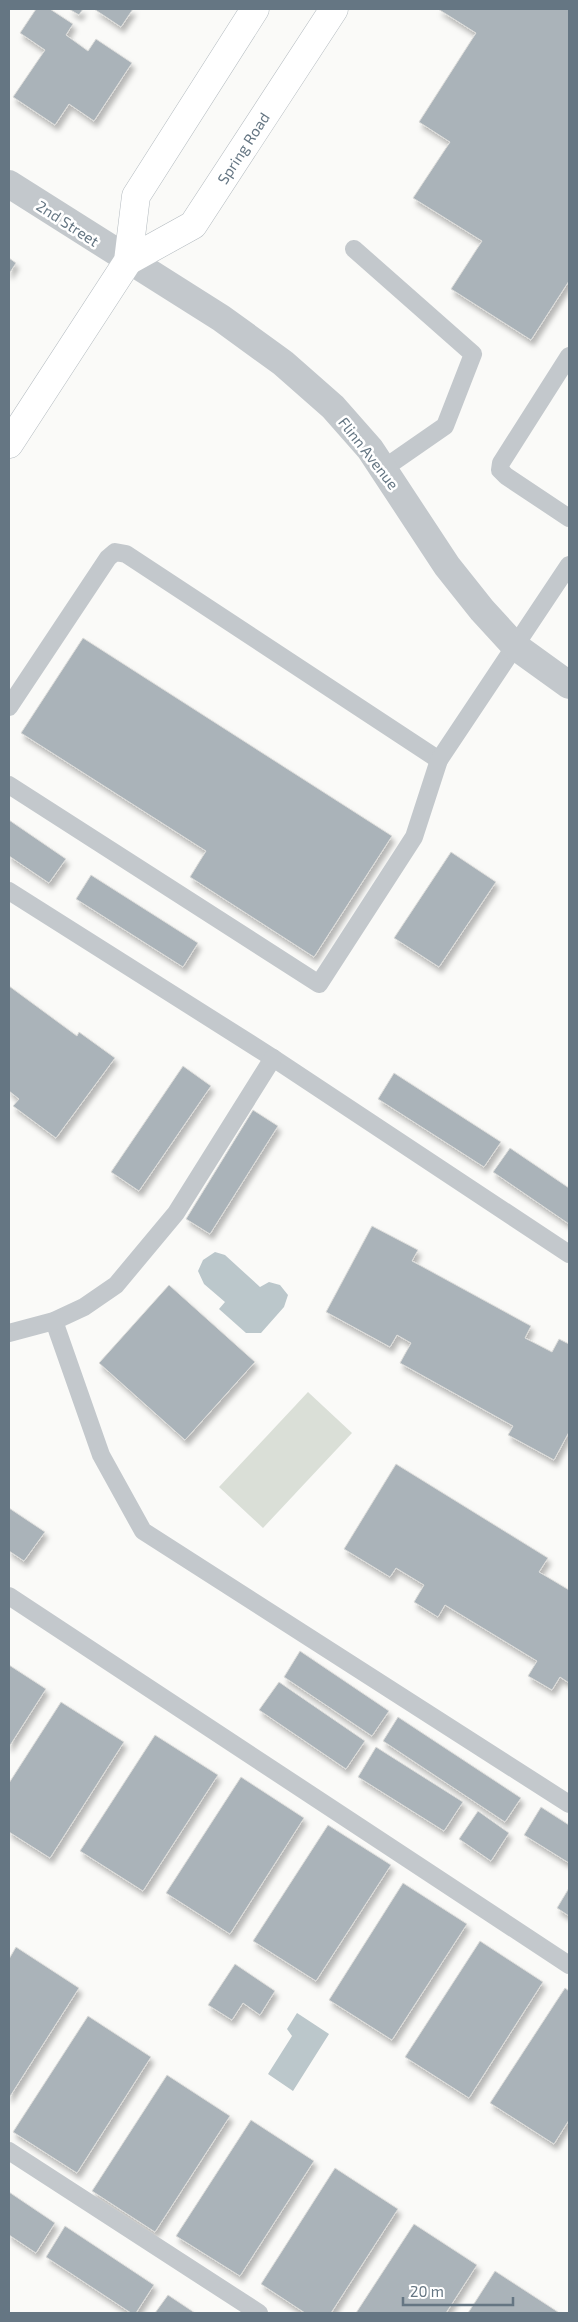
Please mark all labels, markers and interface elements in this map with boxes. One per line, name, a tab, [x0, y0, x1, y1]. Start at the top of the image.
street label: Spring Road	[213, 109, 273, 187]
street label: 2nd Street	[33, 196, 103, 250]
street label: Flinn Avenue	[335, 413, 403, 493]
scale bar	[403, 2274, 513, 2306]
text: 20 m	[410, 2282, 444, 2300]

